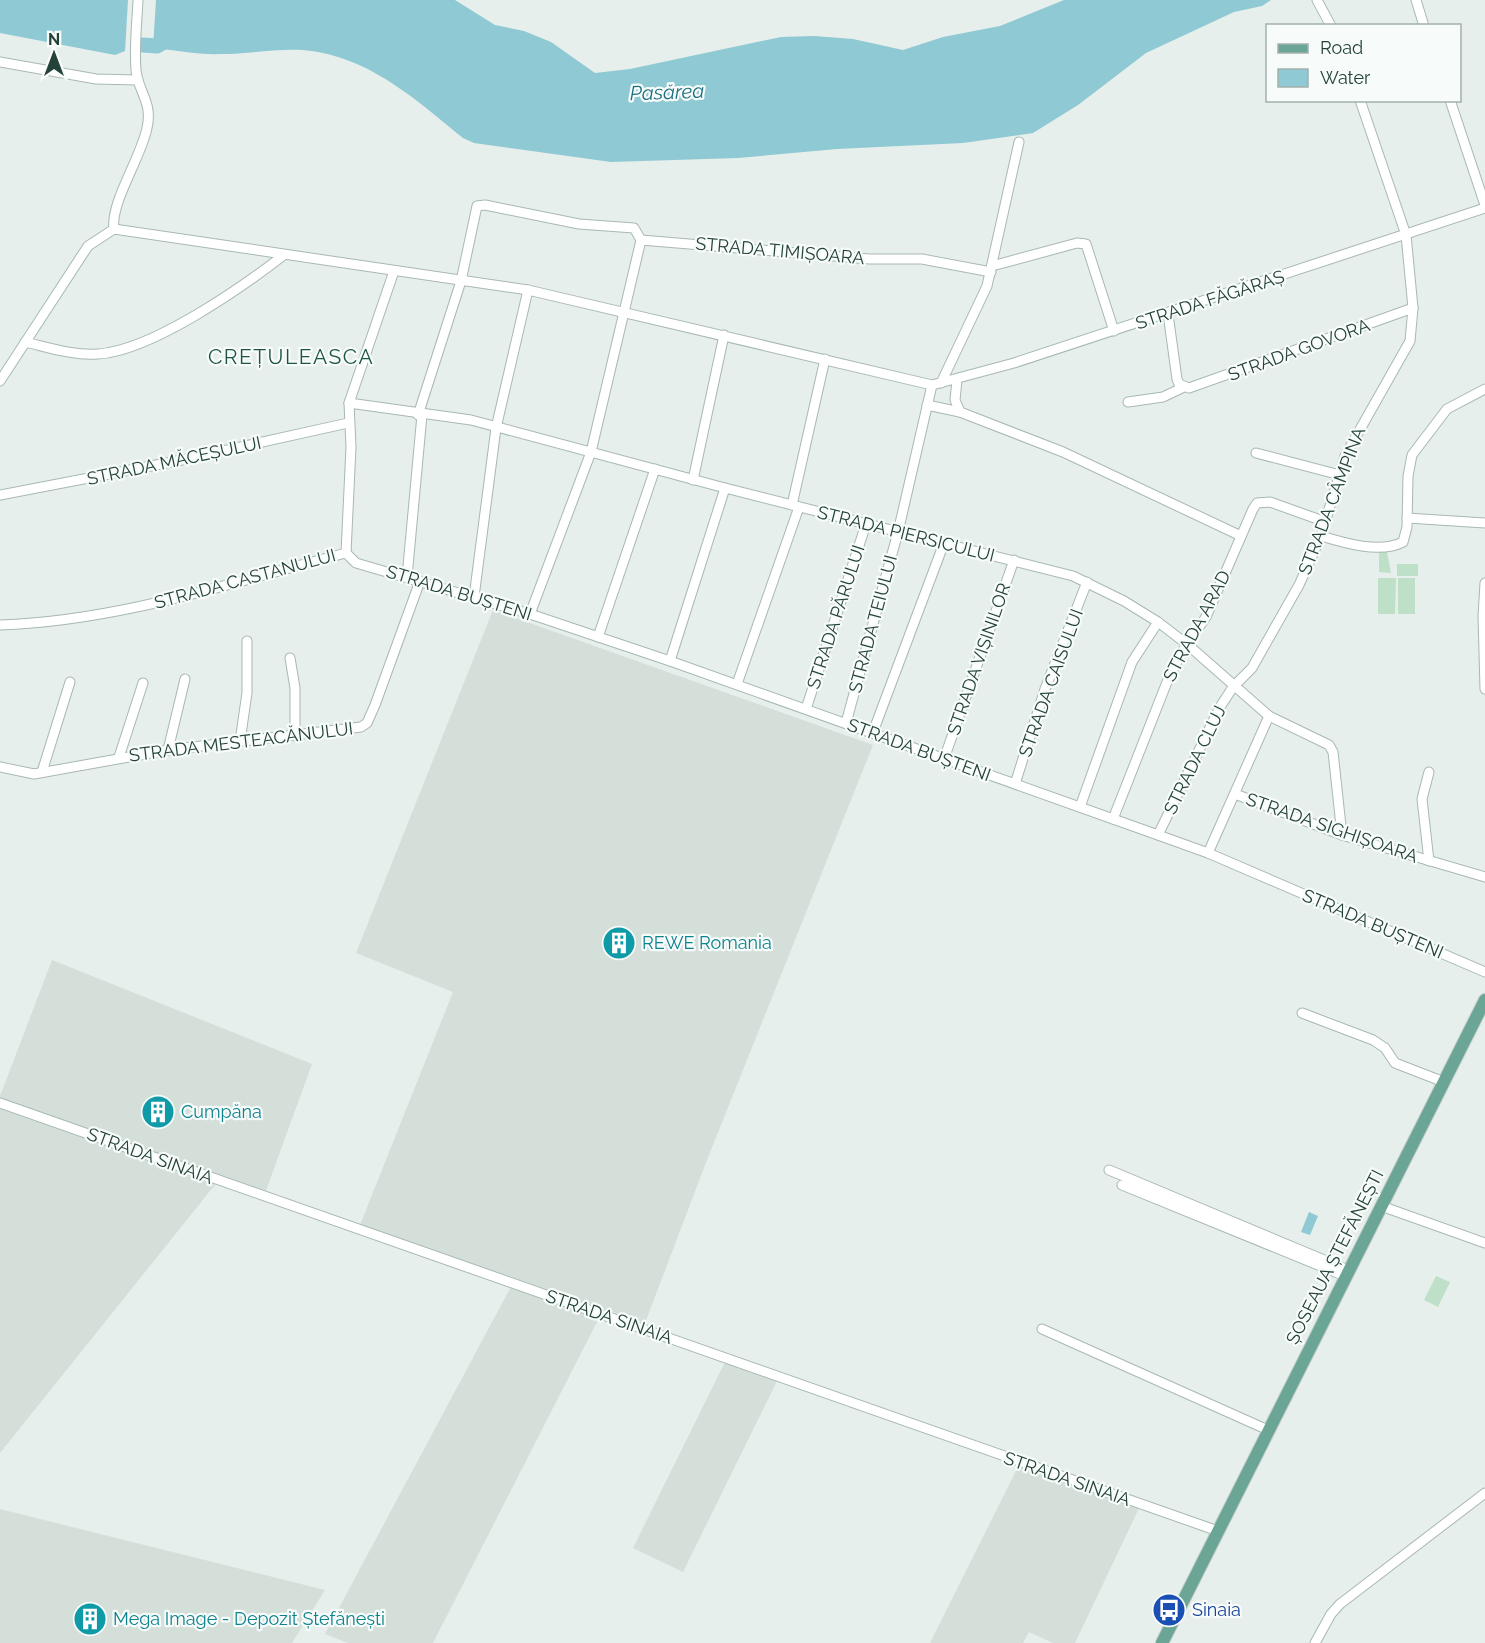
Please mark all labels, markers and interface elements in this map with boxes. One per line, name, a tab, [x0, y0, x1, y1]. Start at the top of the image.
north arrow	[24, 24, 84, 84]
legend	[1266, 24, 1461, 102]
text: N	[48, 30, 60, 49]
text: Road	[1320, 37, 1363, 58]
text: Water	[1320, 67, 1371, 88]
water label: Pasărea	[629, 79, 705, 105]
street label: STRADA TIMIȘOARA	[695, 233, 865, 268]
street label: STRADA FĂGĂRAȘ	[1132, 265, 1287, 333]
street label: STRADA GOVORA	[1225, 314, 1373, 385]
district label: CREȚULEASCA	[208, 344, 374, 369]
street label: STRADA CÂMPINA	[1293, 424, 1369, 578]
street label: STRADA MĂCEȘULUI	[85, 431, 263, 489]
street label: STRADA PIERSICULUI	[815, 501, 997, 566]
street label: STRADA PĂRULUI	[801, 542, 869, 692]
street label: STRADA CASTANULUI	[152, 544, 338, 613]
street label: STRADA TEIULUI	[844, 553, 901, 695]
street label: STRADA BUȘTENI	[384, 560, 534, 625]
street label: STRADA ARAD	[1158, 567, 1235, 685]
street label: STRADA VIȘINILOR	[943, 580, 1014, 738]
street label: STRADA CAISULUI	[1014, 606, 1087, 760]
street label: STRADA CLUJ	[1159, 702, 1230, 818]
street label: STRADA BUȘTENI	[845, 714, 994, 785]
street label: STRADA MESTEACĂNULUI	[128, 716, 354, 766]
street label: STRADA SIGHIȘOARA	[1243, 788, 1421, 867]
street label: STRADA BUȘTENI	[1300, 884, 1447, 963]
building icon: REWE Romania	[601, 925, 637, 961]
place label: REWE Romania	[642, 932, 772, 953]
building icon: Cumpăna	[140, 1094, 176, 1130]
place label: Cumpăna	[181, 1101, 262, 1122]
street label: STRADA SINAIA	[84, 1123, 216, 1188]
street label: ȘOSEAUA ȘTEFĂNEȘTI	[1281, 1166, 1388, 1347]
street label: STRADA SINAIA	[543, 1285, 675, 1348]
street label: STRADA SINAIA	[1001, 1447, 1133, 1510]
bus stop icon: Sinaia	[1151, 1592, 1187, 1628]
place label: Sinaia	[1192, 1599, 1241, 1620]
building icon: Mega Image - Depozit Ștefănești	[72, 1601, 108, 1637]
place label: Mega Image - Depozit Ștefănești	[113, 1608, 385, 1629]

